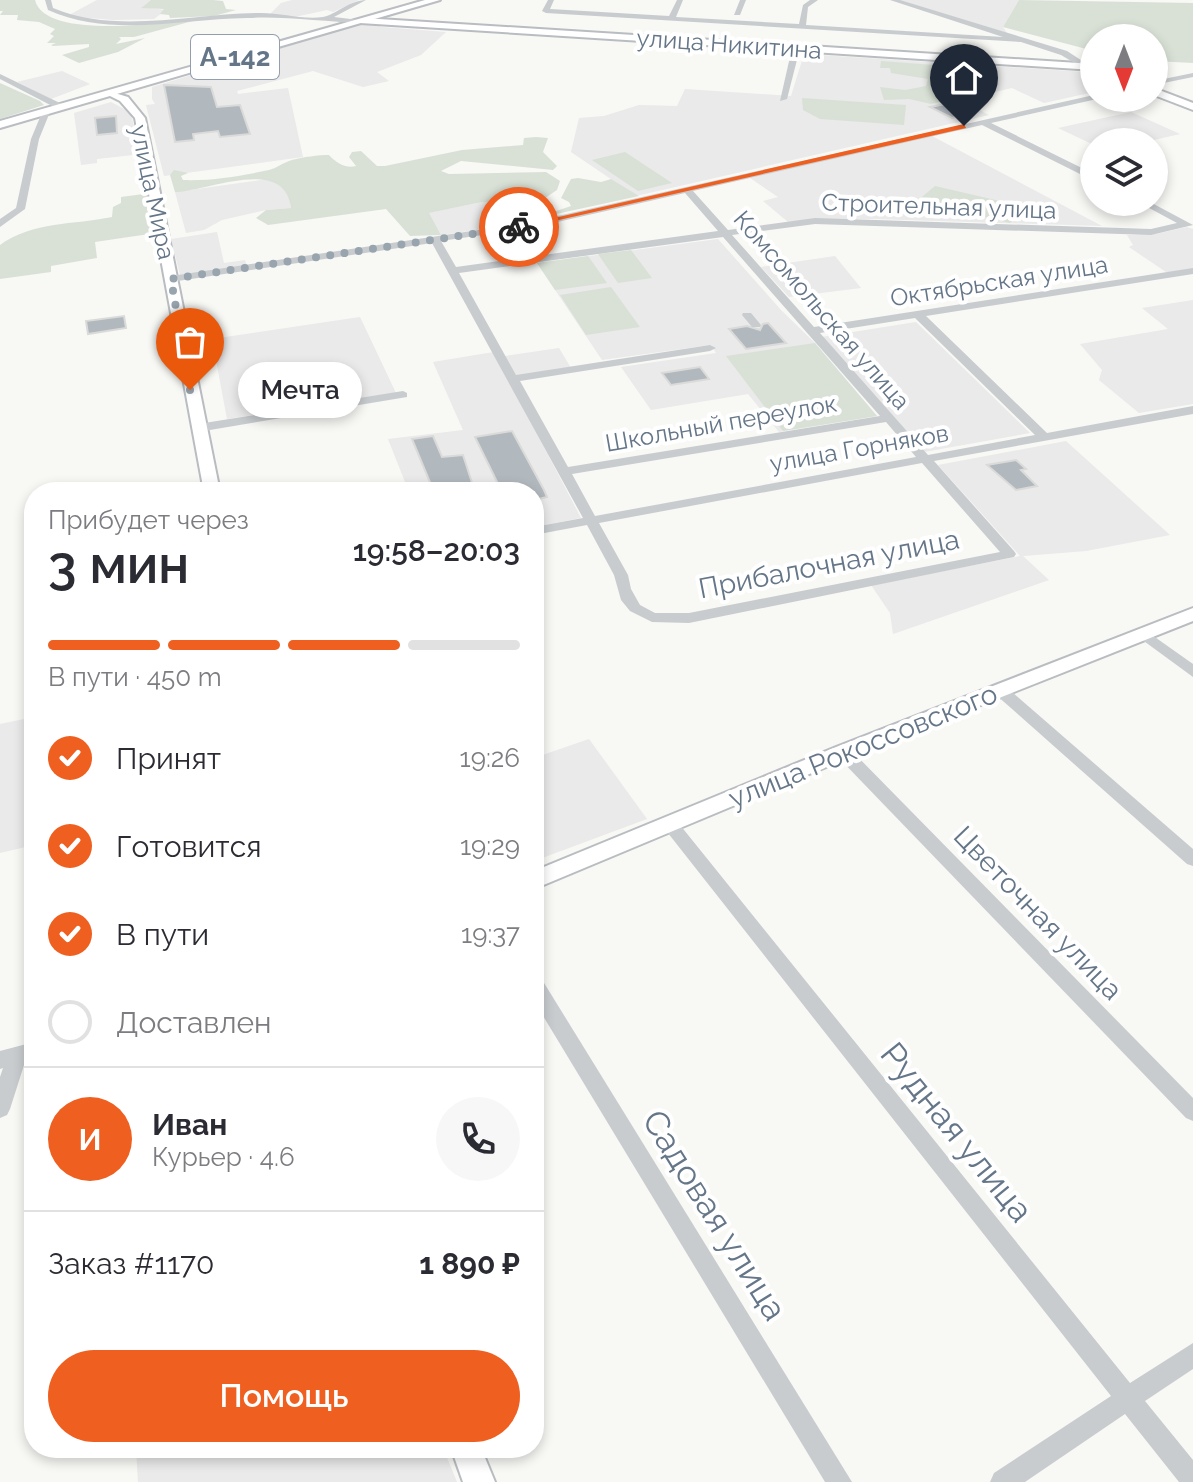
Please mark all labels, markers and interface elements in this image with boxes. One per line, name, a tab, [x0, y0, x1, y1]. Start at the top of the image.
street label: улица Никитина	[635, 23, 823, 65]
north arrow	[1080, 24, 1168, 112]
map controls	[1080, 24, 1168, 216]
road number: А-142	[191, 35, 279, 79]
pin	[930, 44, 998, 126]
icon: home	[942, 56, 986, 100]
street label: улица Мира	[125, 122, 181, 262]
button: layers	[1080, 128, 1168, 216]
courier	[479, 187, 559, 267]
street label: Строительная улица	[821, 187, 1057, 225]
icon: bike	[497, 205, 541, 249]
street label: Комсомольская улица	[728, 205, 916, 415]
street label: Октябрьская улица	[888, 249, 1110, 313]
pin	[156, 308, 224, 390]
icon: bag	[168, 320, 212, 364]
callout: Мечта	[238, 362, 362, 418]
text: Мечта	[260, 375, 340, 405]
street label: Школьный переулок	[603, 388, 839, 458]
street label: улица Горняков	[767, 418, 951, 478]
text: Прибудет через	[48, 505, 249, 535]
street label: Прибалочная улица	[696, 523, 962, 605]
text: 19:58–20:03	[353, 533, 520, 568]
text: 3 мин	[48, 534, 189, 595]
text: В пути · 450 m	[48, 662, 222, 692]
street label: улица Рокоссовского	[724, 677, 1002, 815]
icon: check	[48, 736, 92, 780]
text: Принят	[116, 741, 221, 776]
text: 19:26	[460, 743, 520, 773]
street label: Цветочная улица	[947, 819, 1129, 1007]
icon: check	[48, 824, 92, 868]
text: Готовится	[116, 829, 262, 864]
text: 19:29	[460, 831, 520, 861]
icon: check	[48, 912, 92, 956]
text: В пути	[116, 917, 209, 952]
text: 19:37	[461, 919, 520, 949]
text: Доставлен	[116, 1005, 272, 1040]
street label: Рудная улица	[872, 1034, 1042, 1230]
button: phone	[436, 1097, 520, 1181]
street label: Садовая улица	[634, 1103, 796, 1327]
text: Иван	[152, 1107, 227, 1142]
text: И	[78, 1122, 102, 1157]
text: Курьер · 4.6	[152, 1142, 295, 1172]
text: Заказ #1170	[48, 1246, 214, 1281]
text: 1 890 ₽	[419, 1246, 520, 1281]
button: Помощь	[48, 1350, 520, 1442]

